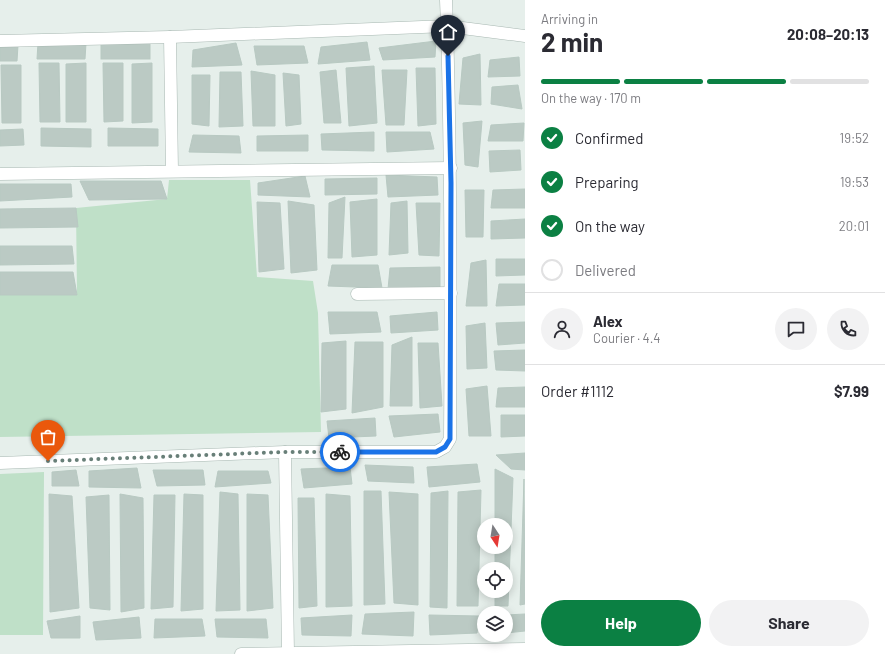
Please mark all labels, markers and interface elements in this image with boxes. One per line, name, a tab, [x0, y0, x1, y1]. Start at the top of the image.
text: Arriving in	[541, 11, 598, 27]
pin	[431, 15, 465, 56]
icon: home	[437, 21, 459, 43]
text: 20:08–20:13	[787, 25, 869, 43]
text: 2 min	[541, 26, 603, 57]
text: On the way · 170 m	[541, 90, 641, 106]
icon: check	[541, 127, 563, 149]
text: Confirmed	[575, 129, 643, 147]
text: 19:52	[840, 130, 869, 146]
icon: check	[541, 171, 563, 193]
text: Preparing	[575, 173, 639, 191]
text: 19:53	[840, 174, 869, 190]
icon: check	[541, 215, 563, 237]
text: On the way	[575, 217, 645, 235]
text: 20:01	[839, 218, 869, 234]
text: Delivered	[575, 261, 636, 279]
button: person	[541, 308, 583, 350]
button: chat	[775, 308, 817, 350]
button: phone	[827, 308, 869, 350]
text: Alex	[593, 312, 623, 330]
text: Courier · 4.4	[593, 330, 661, 346]
text: Order #1112	[541, 382, 614, 400]
text: $7.99	[834, 382, 869, 400]
pin	[31, 420, 65, 461]
icon: bag	[37, 426, 59, 448]
courier	[320, 432, 360, 472]
icon: bike	[329, 441, 351, 463]
north arrow	[477, 518, 513, 554]
map controls	[477, 518, 513, 642]
button: locate	[477, 562, 513, 598]
button: Help	[541, 600, 701, 646]
button: Share	[709, 600, 869, 646]
button: layers	[477, 606, 513, 642]

